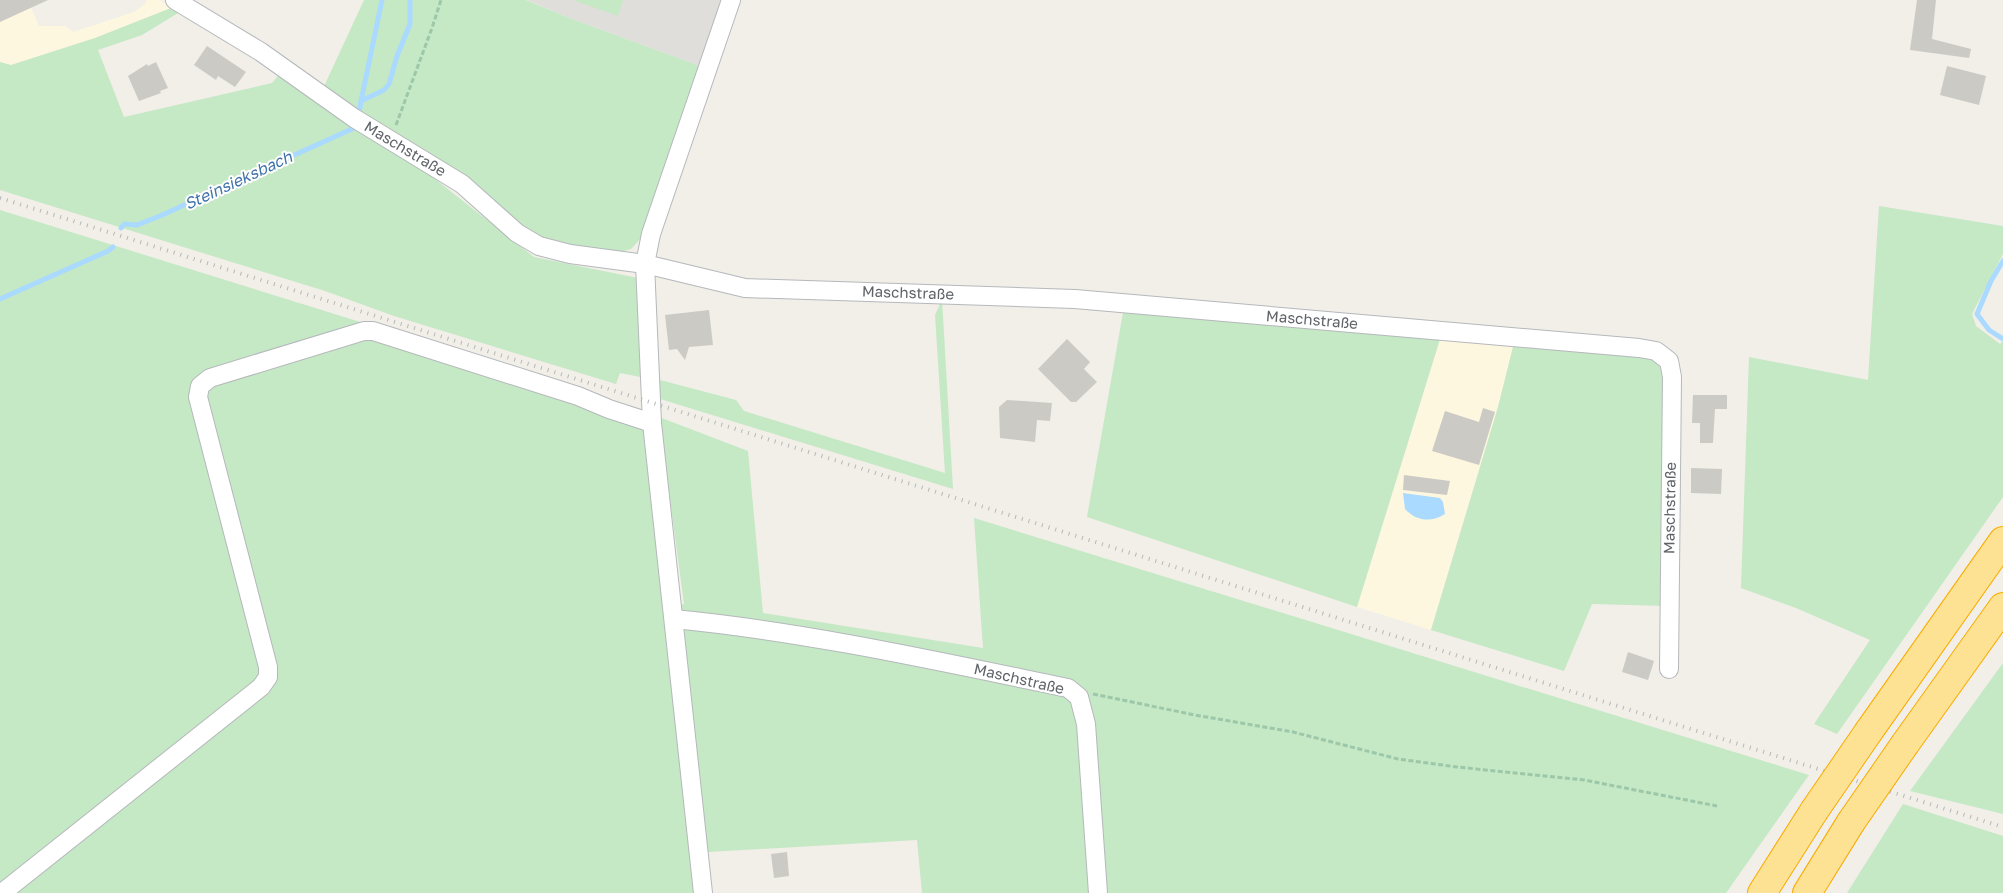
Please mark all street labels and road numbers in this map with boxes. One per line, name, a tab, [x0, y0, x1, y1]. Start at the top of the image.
street label: Maschstraße	[361, 117, 450, 180]
street label: Maschstraße	[862, 281, 955, 303]
street label: Maschstraße	[1265, 306, 1359, 332]
street label: Maschstraße	[1659, 461, 1679, 554]
street label: Maschstraße	[972, 659, 1066, 697]

